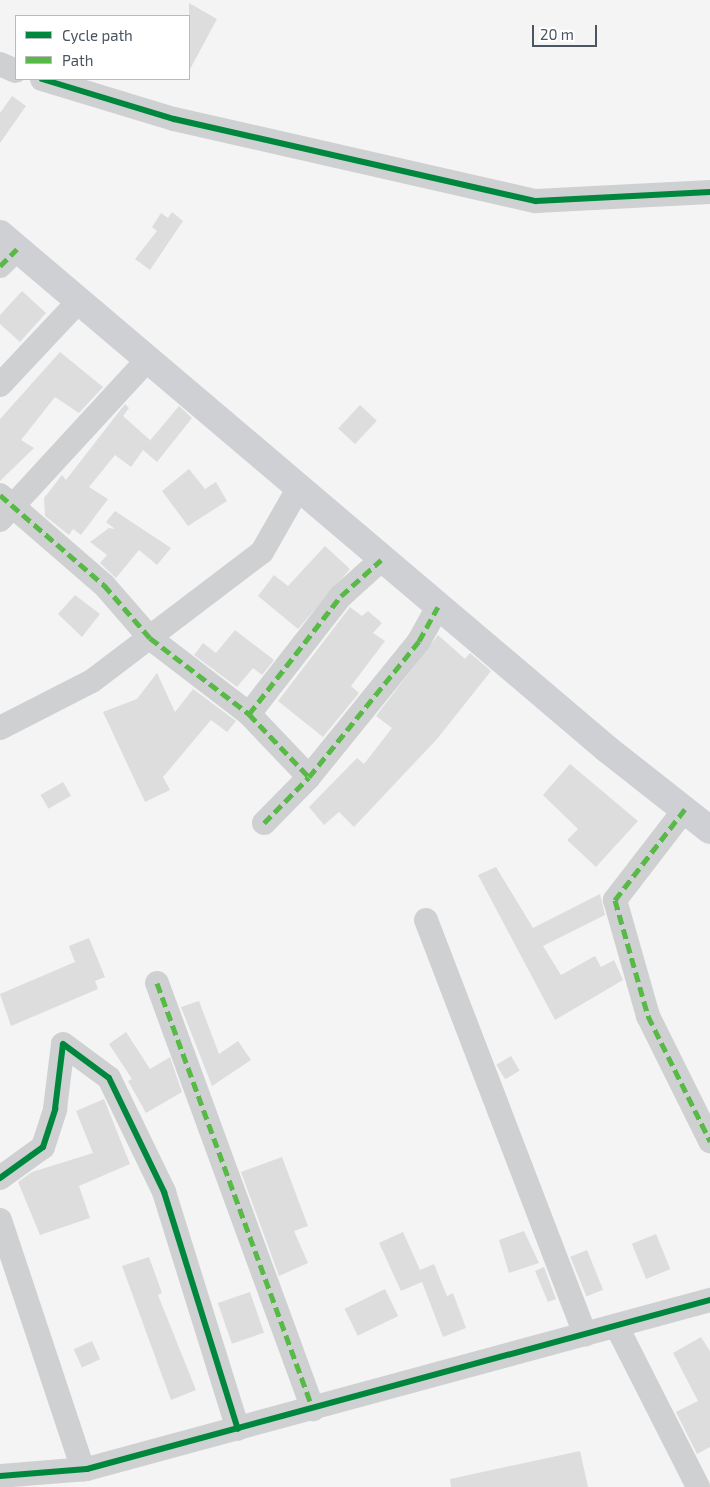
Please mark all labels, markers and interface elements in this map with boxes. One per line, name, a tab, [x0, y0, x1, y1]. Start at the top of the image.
legend	[15, 15, 190, 80]
scale bar	[535, 15, 600, 47]
text: 20 m	[540, 25, 574, 43]
text: Cycle path	[62, 26, 133, 44]
text: Path	[62, 51, 93, 69]

